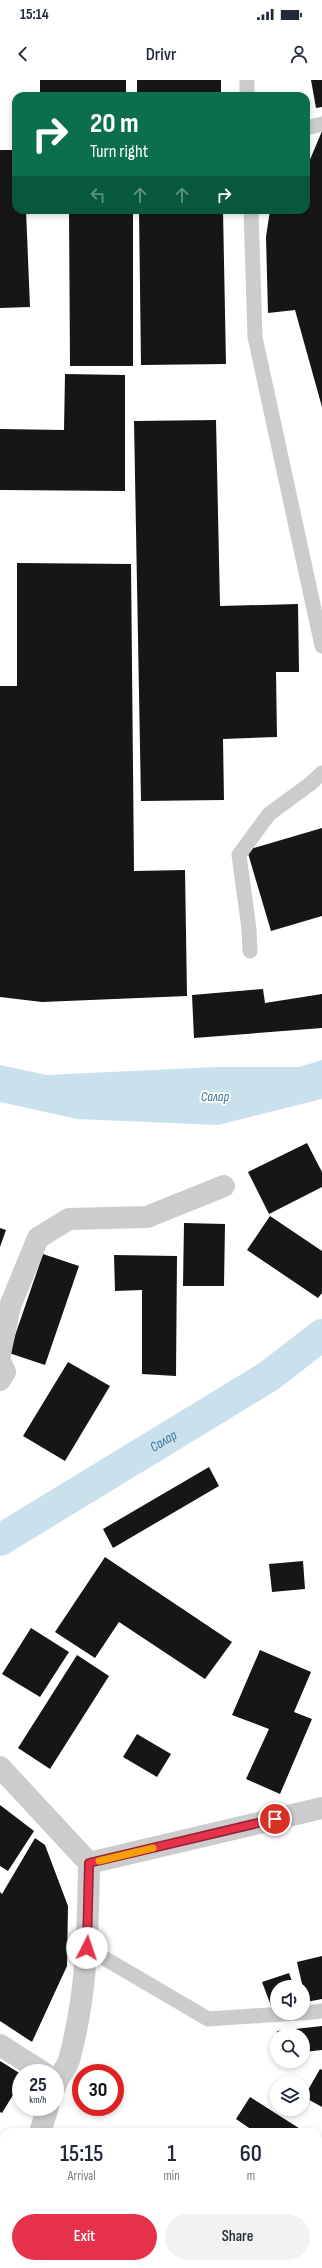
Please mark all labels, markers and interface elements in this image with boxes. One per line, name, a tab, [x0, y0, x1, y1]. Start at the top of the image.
text: 15:14	[20, 5, 49, 24]
icon: back	[12, 43, 34, 65]
icon: person	[288, 43, 310, 65]
text: Drivr	[146, 44, 176, 65]
text: 20 m	[90, 107, 139, 140]
icon: right	[24, 108, 76, 160]
text: Turn right	[90, 141, 148, 162]
icon: left	[87, 184, 109, 206]
icon: ahead	[129, 184, 151, 206]
icon: ahead	[171, 184, 193, 206]
icon: right	[213, 184, 235, 206]
water label: Салар	[201, 1088, 230, 1105]
water label: Салар	[147, 1426, 180, 1455]
pin	[258, 1802, 292, 1836]
icon: arrive	[264, 1808, 286, 1830]
position arrow	[66, 1927, 108, 1969]
map controls	[270, 1980, 310, 2116]
button: sound	[270, 1980, 310, 2020]
button: search	[270, 2028, 310, 2068]
speed limit sign: 30	[72, 2064, 124, 2116]
text: 25	[29, 2073, 47, 2097]
button: layers	[270, 2076, 310, 2116]
text: km/h	[29, 2094, 47, 2106]
text: 15:15	[60, 2139, 103, 2168]
text: 1	[167, 2139, 176, 2168]
text: 60	[240, 2139, 262, 2168]
text: Arrival	[68, 2168, 96, 2184]
text: min	[163, 2168, 180, 2184]
text: m	[247, 2168, 255, 2184]
button: Exit	[12, 2214, 157, 2260]
button: Share	[165, 2214, 310, 2260]

